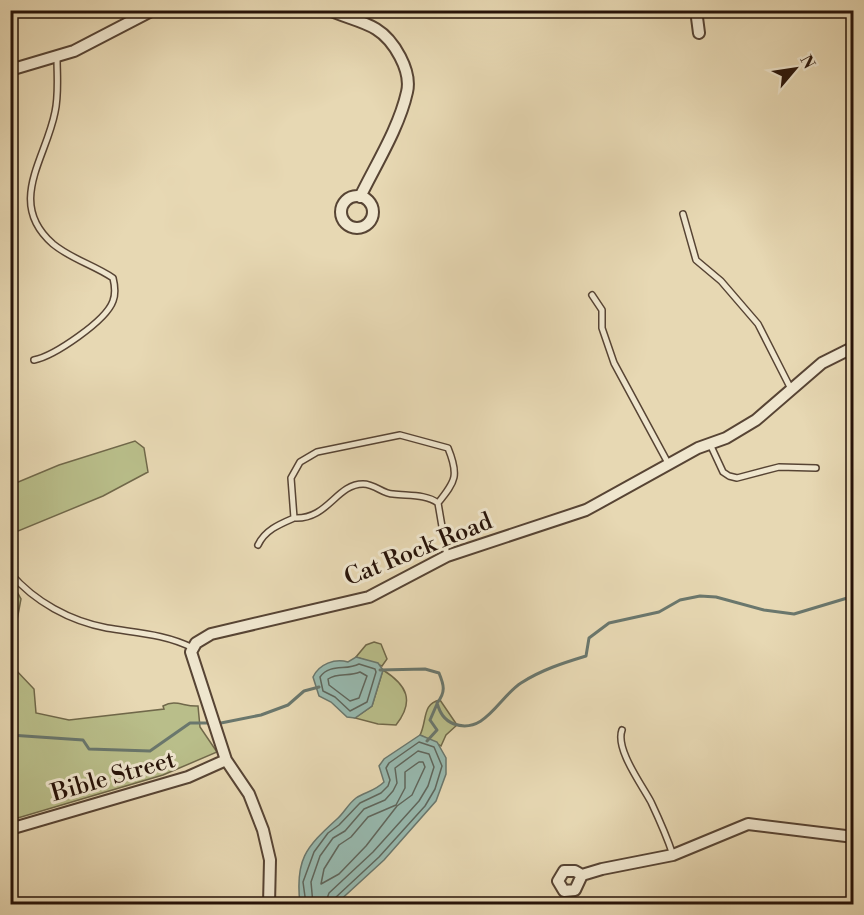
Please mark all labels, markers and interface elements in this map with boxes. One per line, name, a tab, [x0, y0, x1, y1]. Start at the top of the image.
north arrow	[765, 39, 825, 99]
text: N	[795, 52, 819, 73]
street label: Cat Rock Road	[340, 506, 497, 593]
street label: Bible Street	[47, 745, 179, 809]

